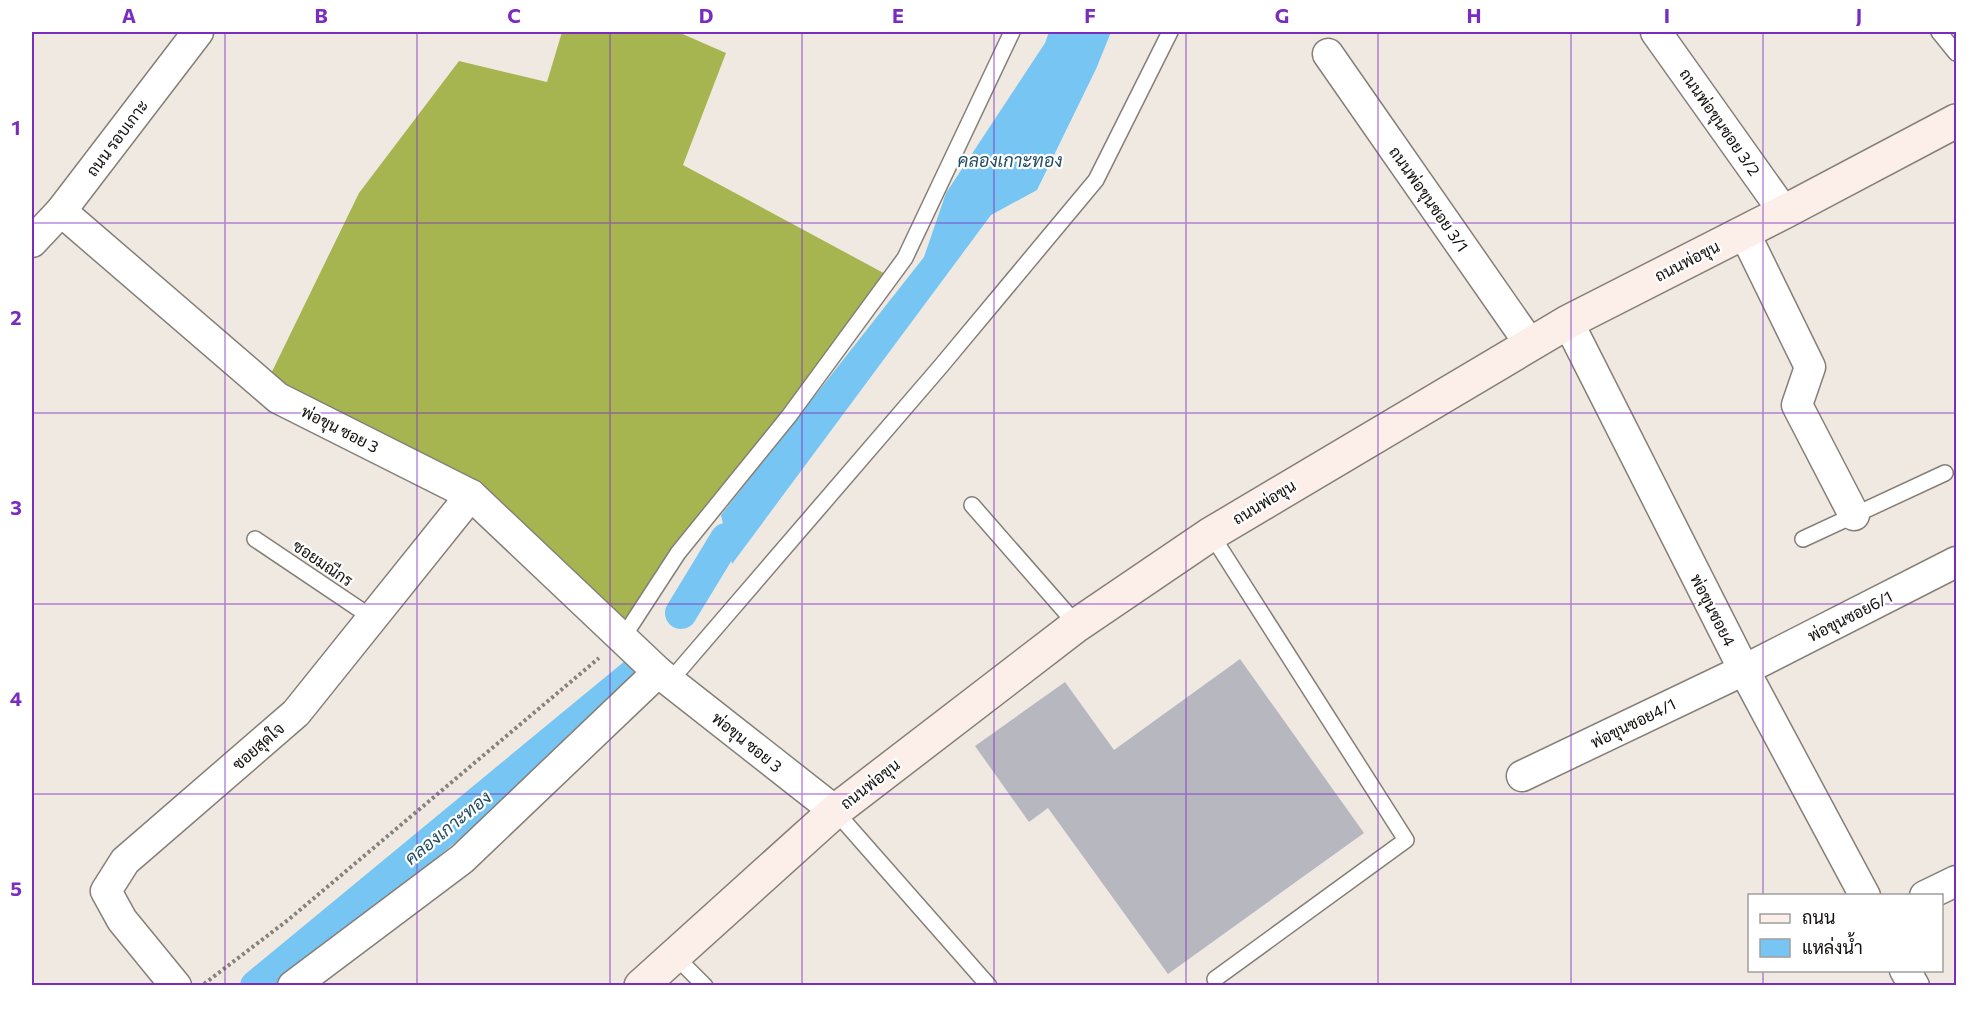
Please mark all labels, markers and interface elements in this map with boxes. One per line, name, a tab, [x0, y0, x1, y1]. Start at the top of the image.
text: A	[122, 3, 136, 27]
text: B	[314, 3, 328, 27]
text: C	[507, 3, 521, 27]
text: D	[699, 3, 713, 27]
text: E	[892, 3, 904, 27]
text: F	[1084, 3, 1096, 27]
text: G	[1275, 3, 1289, 27]
text: H	[1467, 3, 1482, 27]
text: I	[1664, 3, 1670, 27]
text: J	[1856, 3, 1862, 27]
street label: ถนนพ่อขุนซอย 3/2	[1674, 64, 1765, 181]
street label: ถนน รอบเกาะ	[82, 96, 151, 180]
text: 1	[11, 115, 21, 139]
street label: ถนนพ่อขุนซอย 3/1	[1383, 142, 1473, 257]
water label: คลองเกาะทอง	[958, 149, 1062, 171]
street label: ถนนพ่อขุน	[1651, 236, 1724, 288]
text: 2	[10, 305, 22, 329]
street label: พ่อขุน ซอย 3	[297, 401, 382, 459]
street label: ถนนพ่อขุน	[1229, 475, 1300, 530]
text: 3	[10, 495, 22, 519]
street label: ซอยมณีกร	[290, 535, 358, 590]
street label: พ่อขุนซอย4	[1684, 570, 1740, 651]
street label: พ่อขุนซอย6/1	[1804, 586, 1897, 648]
text: 4	[10, 686, 22, 710]
street label: พ่อขุนซอย4/1	[1587, 694, 1680, 754]
street label: พ่อขุน ซอย 3	[707, 708, 786, 778]
street label: ซอยสุดใจ	[227, 717, 289, 775]
street label: ถนนพ่อขุน	[836, 754, 905, 815]
water label: คลองเกาะทอง	[400, 786, 495, 869]
text: 5	[10, 876, 22, 900]
legend	[1748, 894, 1943, 972]
text: ถนน	[1802, 906, 1835, 928]
text: แหล่งน้ำ	[1802, 932, 1863, 958]

